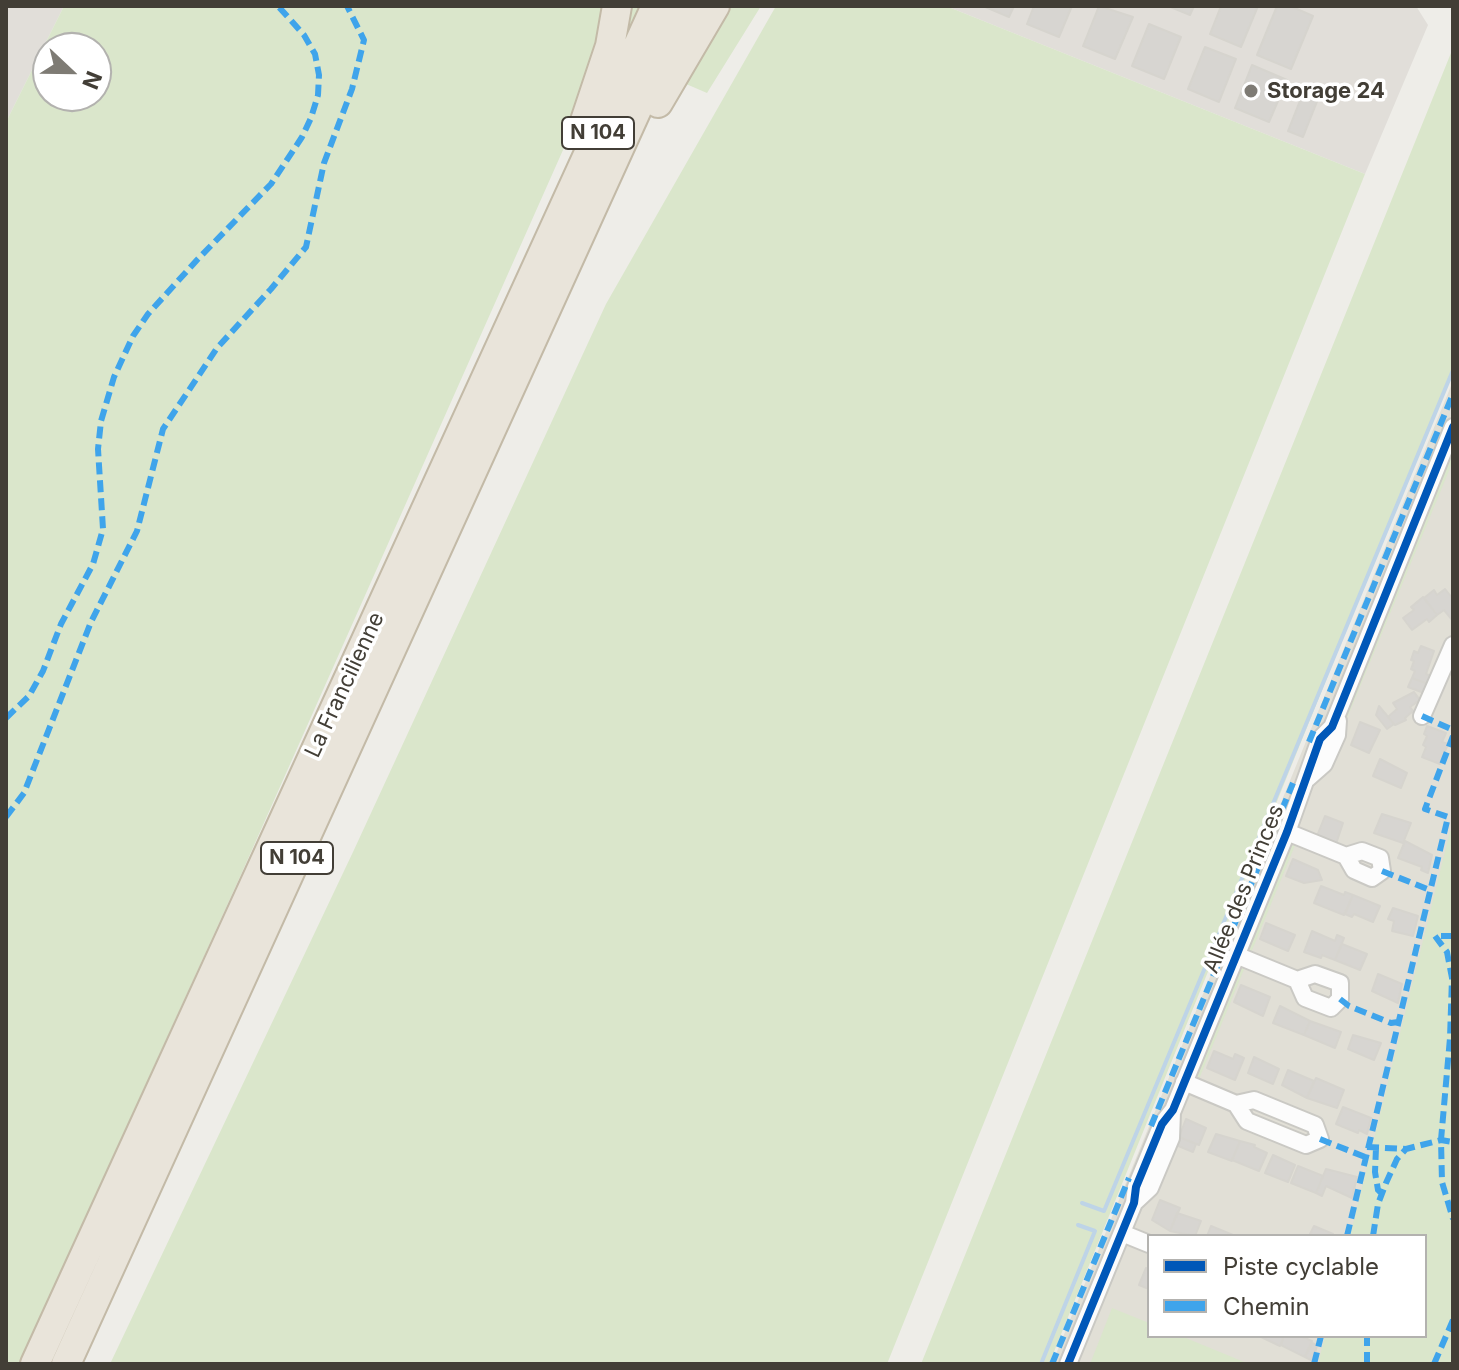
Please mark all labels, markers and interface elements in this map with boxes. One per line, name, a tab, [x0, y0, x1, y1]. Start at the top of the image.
north arrow	[32, 32, 112, 112]
text: N	[77, 68, 108, 93]
place label: Storage 24	[1267, 78, 1385, 104]
marker: Storage 24	[1242, 82, 1260, 100]
road number: N 104	[562, 117, 634, 149]
street label: La Francilienne	[300, 608, 390, 762]
street label: Allée des Princes	[1198, 801, 1290, 977]
road number: N 104	[261, 842, 333, 874]
legend	[1147, 1234, 1427, 1338]
text: Piste cyclable	[1223, 1252, 1379, 1281]
text: Chemin	[1223, 1292, 1310, 1321]

